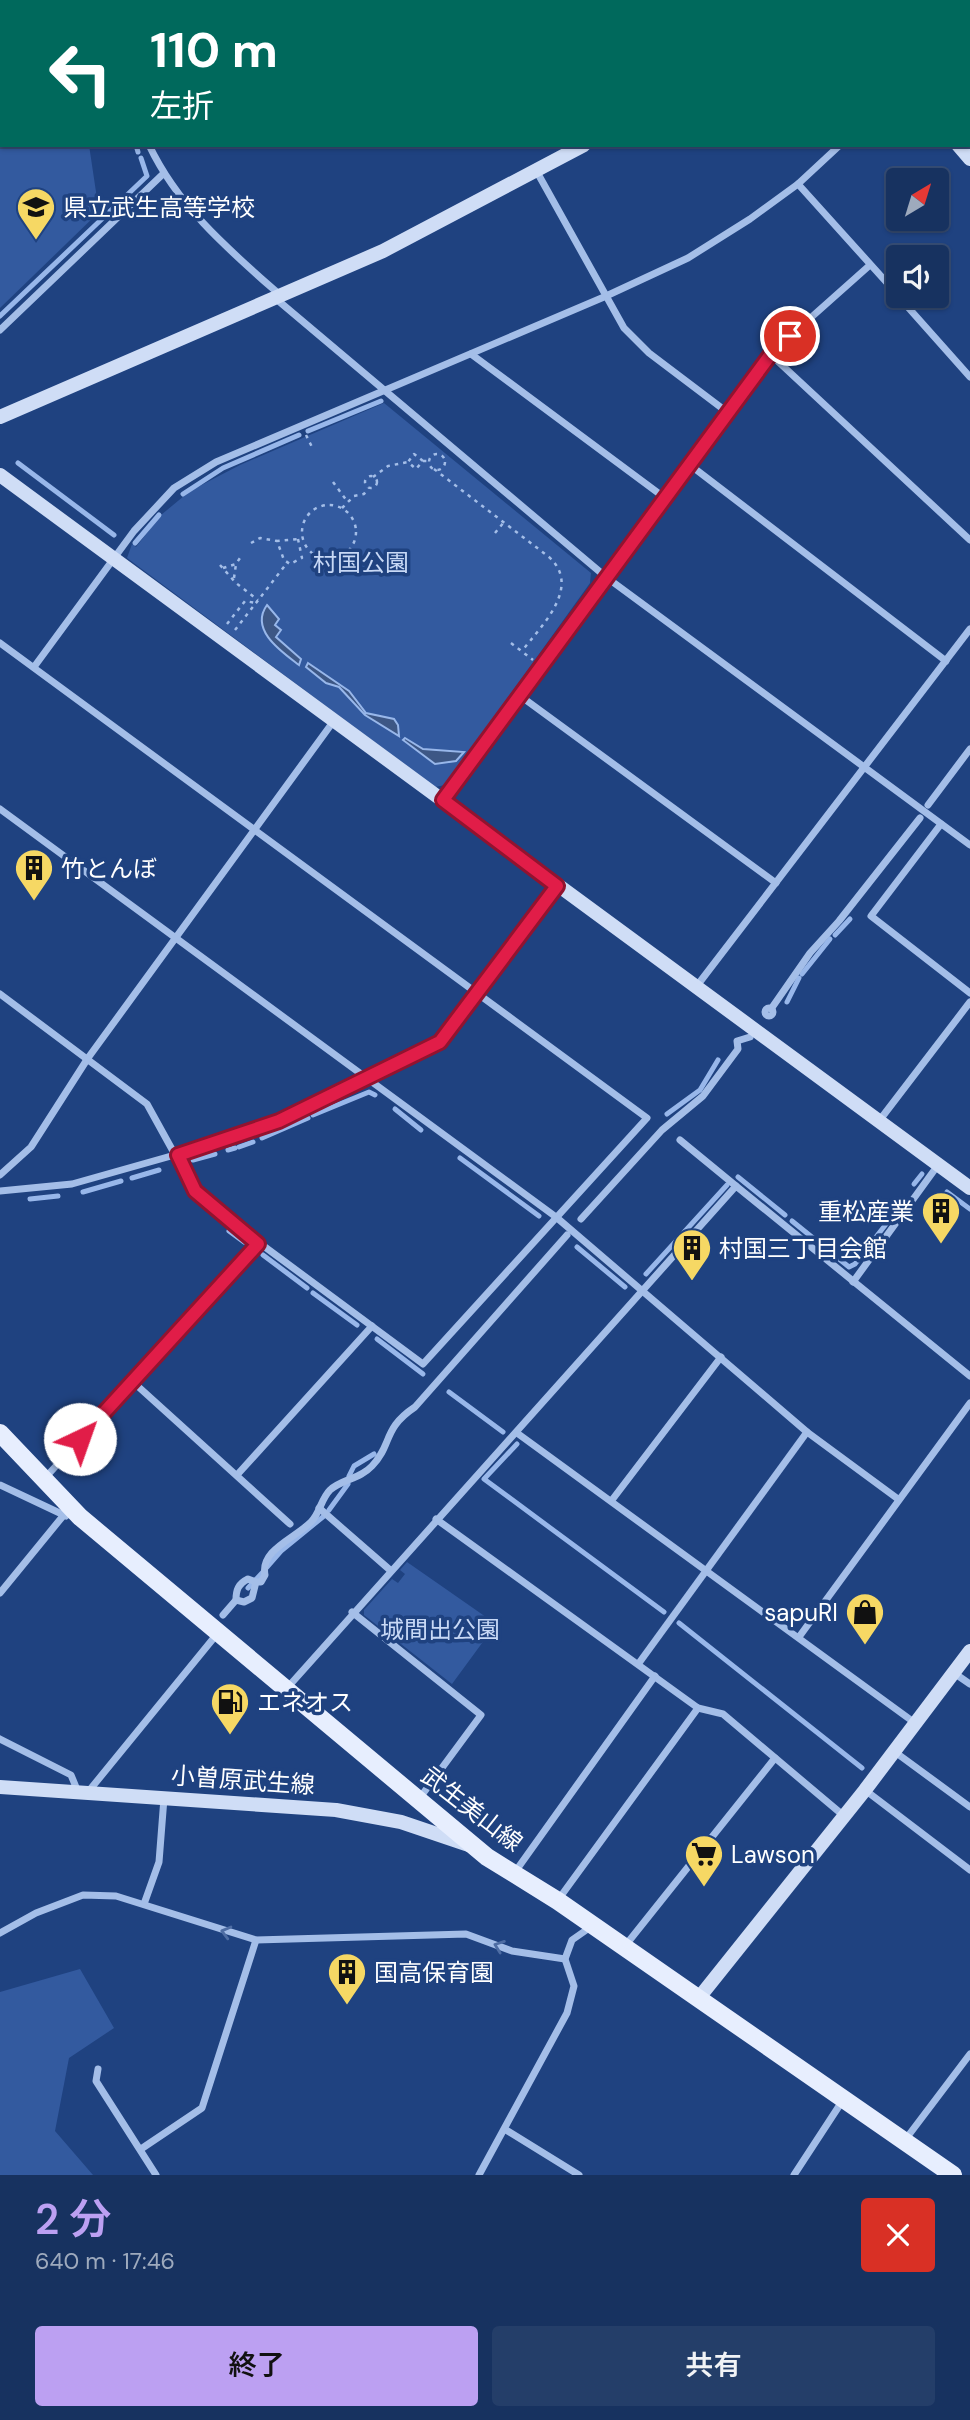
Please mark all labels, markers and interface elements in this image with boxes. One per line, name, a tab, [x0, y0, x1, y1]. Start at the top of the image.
text: 110 m	[150, 18, 278, 82]
icon: left	[35, 28, 126, 119]
text: 左折	[150, 85, 214, 127]
north arrow	[886, 168, 948, 231]
map controls	[886, 168, 949, 308]
school or university icon: 県立武生高等学校	[15, 186, 57, 241]
place label: 県立武生高等学校	[63, 192, 255, 223]
button: sound	[886, 245, 949, 308]
pin	[760, 306, 820, 366]
icon: arrive	[771, 317, 809, 355]
park label: 村国公園	[313, 547, 409, 578]
building icon: 竹とんぼ	[13, 847, 55, 902]
place label: 竹とんぼ	[61, 853, 157, 884]
building icon: 重松産業	[920, 1190, 962, 1245]
place label: 重松産業	[818, 1196, 914, 1227]
building icon: 村国三丁目会館	[671, 1227, 713, 1282]
place label: 村国三丁目会館	[719, 1233, 887, 1264]
position arrow	[43, 1402, 117, 1476]
shop icon: sapuRI	[844, 1591, 886, 1646]
place label: sapuRI	[764, 1597, 838, 1628]
park label: 城間出公園	[380, 1614, 500, 1645]
fuel station icon: エネオス	[209, 1681, 251, 1736]
place label: エネオス	[257, 1687, 353, 1718]
street label: 小曽原武生線	[170, 1760, 316, 1800]
street label: 武生美山線	[415, 1760, 529, 1858]
supermarket icon: Lawson	[683, 1833, 725, 1888]
place label: Lawson	[731, 1839, 815, 1870]
one-way arrow	[220, 1925, 232, 1940]
one-way arrow	[493, 1940, 505, 1954]
building icon: 国高保育園	[326, 1951, 368, 2006]
place label: 国高保育園	[374, 1957, 494, 1988]
text: 2 分	[35, 2192, 111, 2247]
button: close	[861, 2198, 935, 2272]
text: 640 m · 17:46	[35, 2246, 175, 2276]
button: 終了	[35, 2326, 478, 2406]
button: 共有	[492, 2326, 935, 2406]

